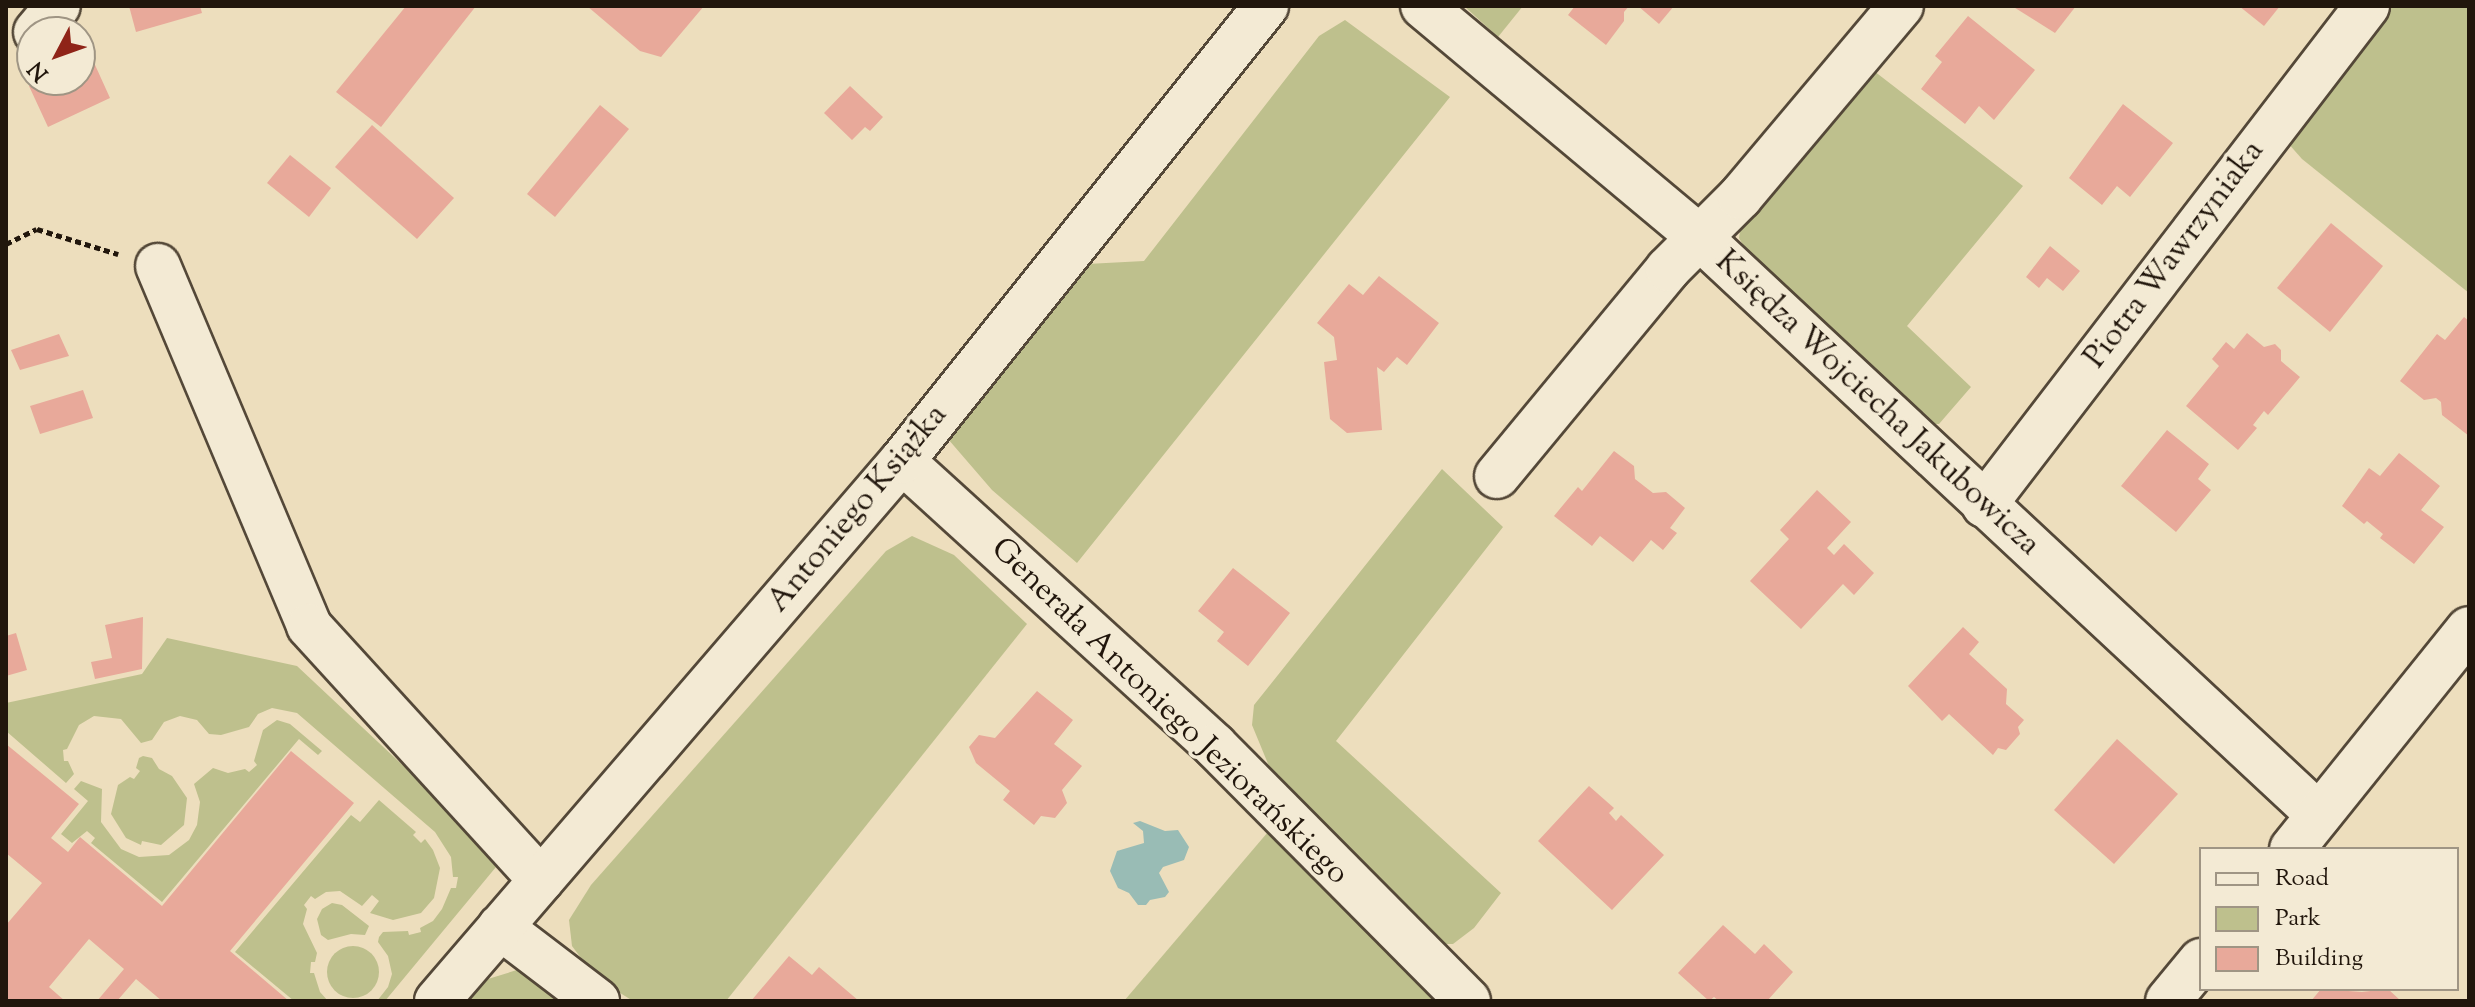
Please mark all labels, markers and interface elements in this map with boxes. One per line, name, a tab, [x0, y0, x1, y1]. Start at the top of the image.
north arrow	[16, 16, 96, 96]
text: N	[22, 53, 57, 88]
street label: Piotra Wawrzyniaka	[2077, 134, 2273, 376]
street label: Księdza Wojciecha Jakubowicza	[1707, 243, 2047, 565]
street label: Antoniego Książka	[760, 397, 956, 621]
street label: Generała Antoniego Jeziorańskiego	[982, 531, 1356, 893]
legend	[2199, 847, 2459, 991]
text: Road	[2275, 862, 2329, 896]
text: Park	[2275, 902, 2321, 936]
text: Building	[2275, 942, 2363, 976]

